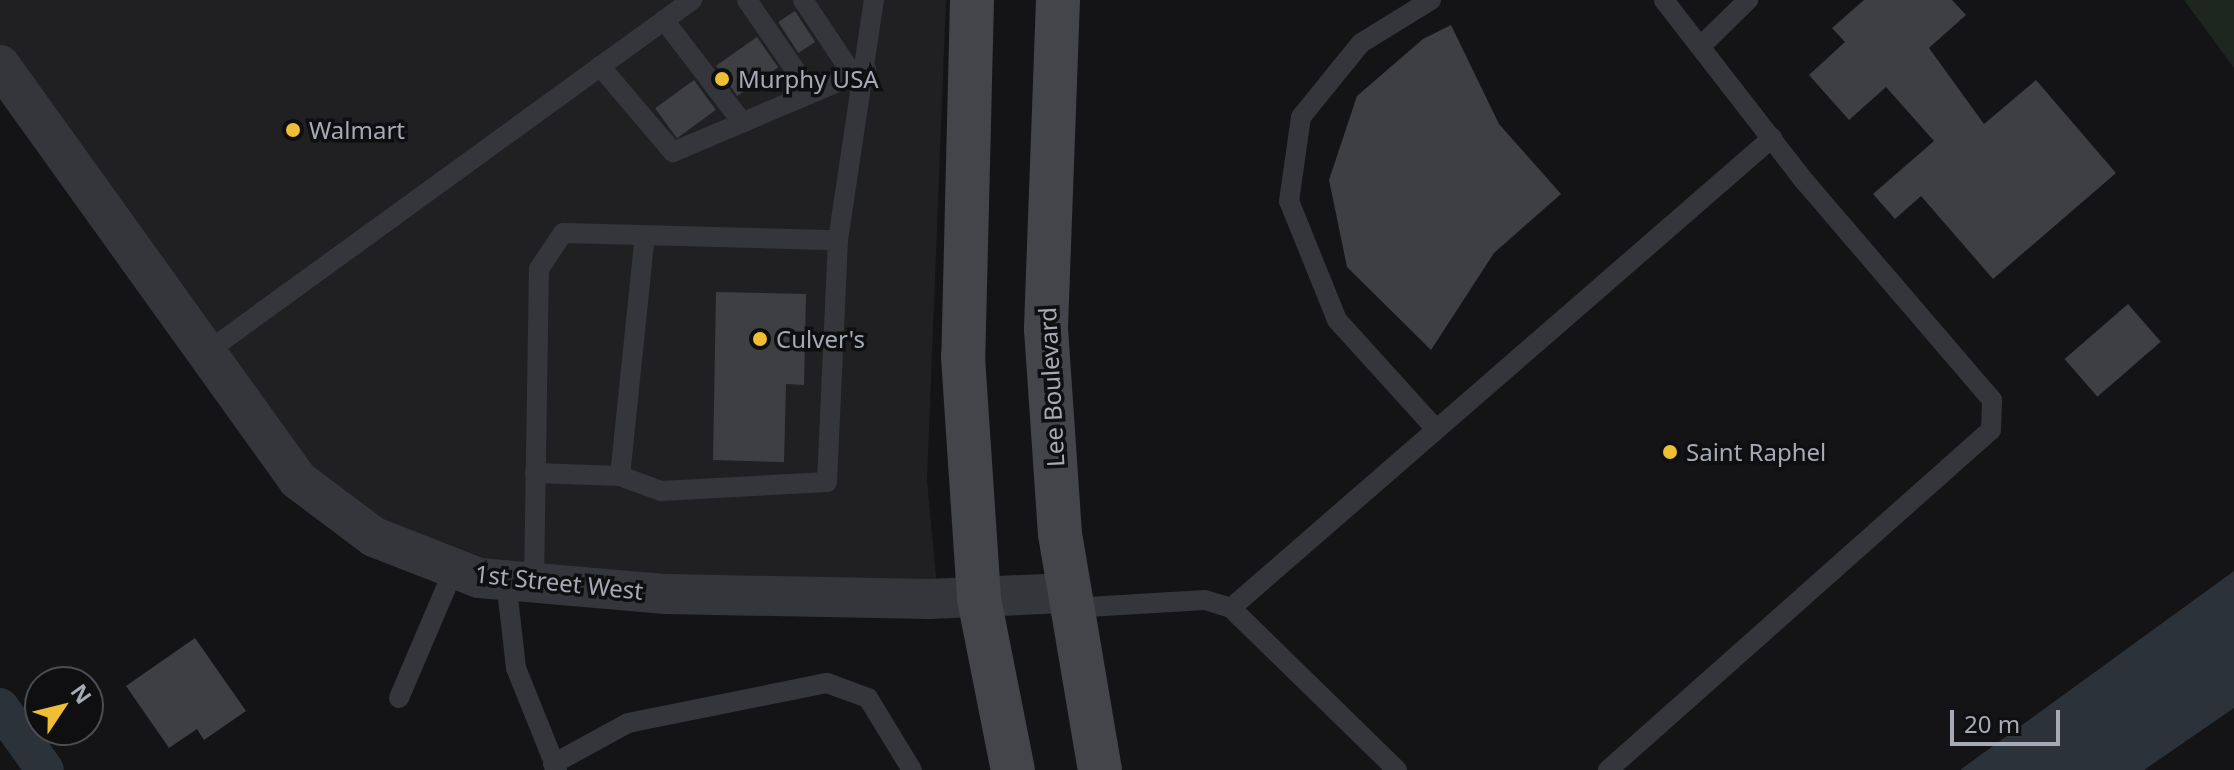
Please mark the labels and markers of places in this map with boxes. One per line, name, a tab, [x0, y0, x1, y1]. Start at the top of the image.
place label: Murphy USA	[738, 65, 879, 93]
marker: Murphy USA	[713, 70, 731, 88]
place label: Walmart	[309, 116, 405, 144]
marker: Walmart	[284, 121, 302, 139]
place label: Culver's	[776, 325, 865, 353]
marker: Culver's	[751, 330, 769, 348]
place label: Saint Raphel	[1686, 438, 1826, 466]
marker: Saint Raphel	[1661, 443, 1679, 461]

